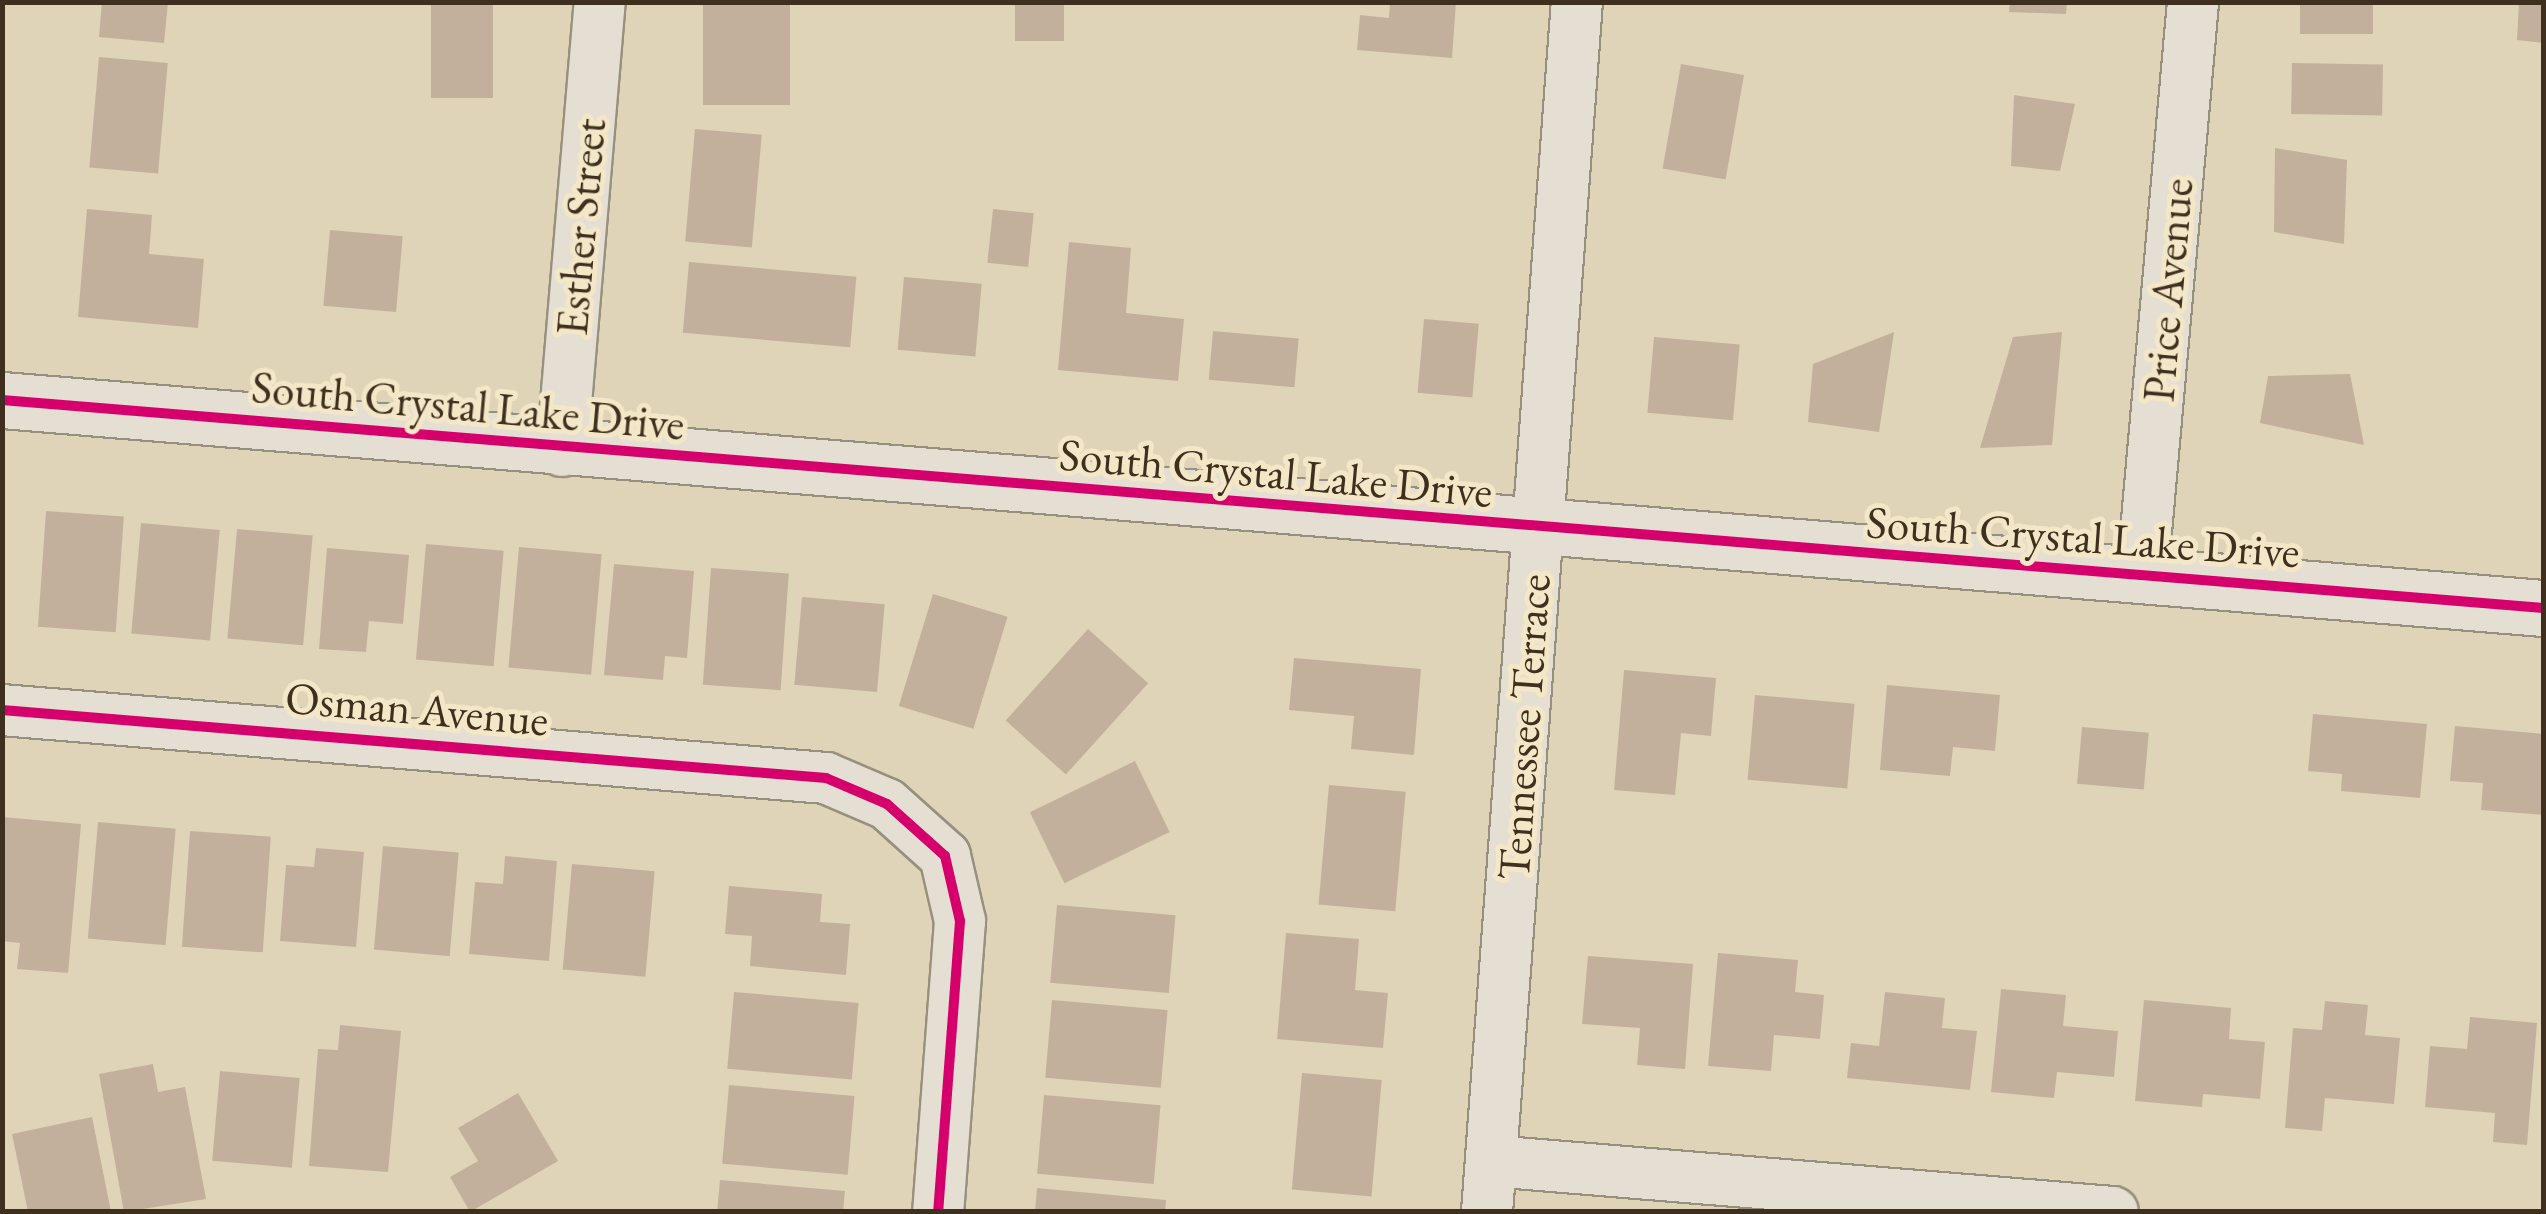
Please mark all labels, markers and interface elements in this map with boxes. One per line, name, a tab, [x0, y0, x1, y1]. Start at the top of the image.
street label: Esther Street	[545, 116, 617, 338]
street label: Price Avenue	[2131, 176, 2205, 404]
street label: South Crystal Lake Drive	[249, 360, 687, 452]
street label: South Crystal Lake Drive	[1057, 427, 1495, 519]
street label: South Crystal Lake Drive	[1864, 495, 2302, 579]
street label: Tennessee Terrace	[1486, 572, 1562, 882]
street label: Osman Avenue	[283, 671, 551, 747]

